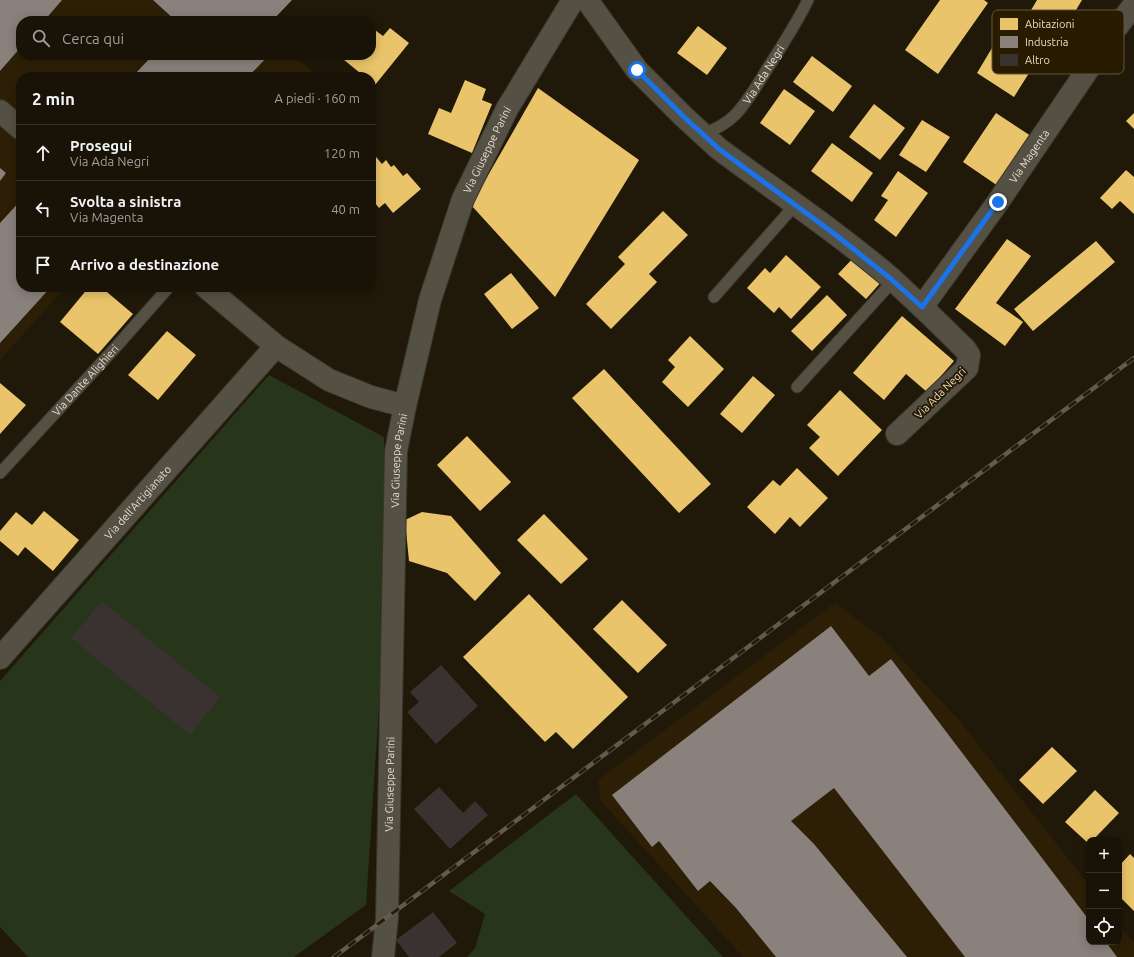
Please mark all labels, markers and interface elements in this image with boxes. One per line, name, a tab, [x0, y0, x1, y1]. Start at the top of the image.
legend	[992, 10, 1124, 74]
search box	[16, 16, 376, 60]
text: Abitazioni	[1025, 18, 1074, 30]
icon: search	[30, 27, 52, 49]
text: Cerca qui	[62, 30, 124, 47]
text: Industria	[1025, 36, 1068, 48]
street label: Via Ada Negri	[740, 43, 787, 106]
text: Altro	[1025, 54, 1050, 66]
route start	[628, 61, 646, 79]
text: 2 min	[32, 89, 75, 108]
text: A piedi · 160 m	[275, 91, 360, 105]
street label: Via Giuseppe Parini	[461, 104, 513, 195]
street label: Via Magenta	[1007, 127, 1051, 185]
text: Prosegui	[70, 137, 132, 154]
icon: ahead	[32, 142, 54, 164]
text: 120 m	[324, 146, 360, 160]
text: Via Ada Negri	[70, 154, 149, 168]
text: Svolta a sinistra	[70, 193, 181, 210]
route end	[989, 193, 1007, 211]
icon: left	[32, 198, 54, 220]
text: 40 m	[331, 202, 360, 216]
text: Via Magenta	[70, 210, 143, 224]
icon: arrive	[32, 254, 54, 276]
text: Arrivo a destinazione	[70, 256, 219, 273]
street label: Via Dante Alighieri	[50, 342, 121, 418]
street label: Via Ada Negri	[912, 365, 968, 421]
street label: Via Giuseppe Parini	[389, 412, 409, 508]
street label: Via dell'Artigianato	[102, 463, 174, 541]
street label: Via Giuseppe Parini	[383, 737, 396, 832]
map controls	[1086, 837, 1122, 945]
button: +	[1086, 837, 1122, 873]
button: −	[1086, 873, 1122, 909]
button: locate	[1086, 909, 1122, 945]

